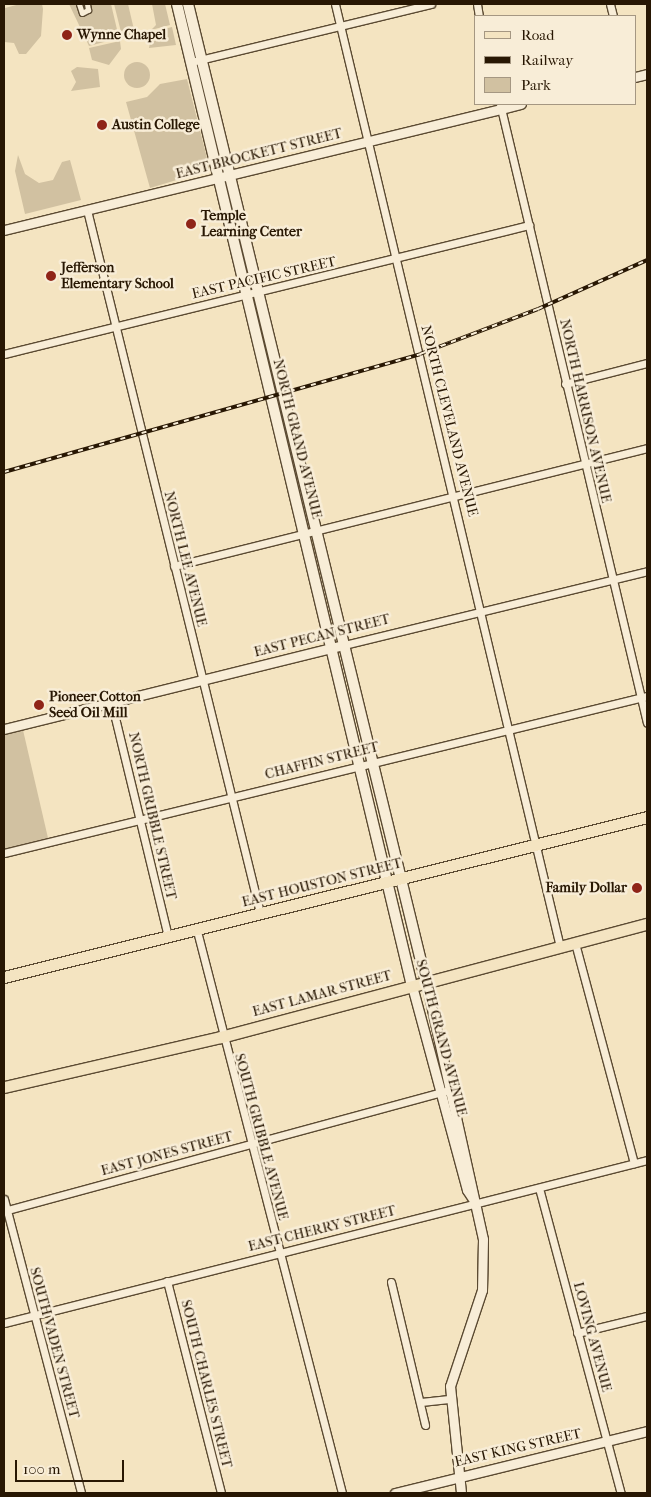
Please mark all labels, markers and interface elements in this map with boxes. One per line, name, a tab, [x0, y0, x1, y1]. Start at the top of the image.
legend	[473, 15, 636, 105]
text: Road	[521, 26, 554, 44]
place label: Wynne Chapel	[77, 27, 166, 43]
marker: Wynne Chapel	[61, 29, 73, 41]
text: Railway	[521, 51, 573, 69]
text: Park	[521, 76, 551, 94]
place label: Austin College	[112, 117, 200, 133]
marker: Austin College	[96, 119, 108, 131]
street label: EAST BROCKETT STREET	[174, 125, 344, 183]
place label: Temple Learning Center	[201, 208, 302, 240]
marker: Temple Learning Center	[185, 218, 197, 230]
street label: EAST PACIFIC STREET	[190, 253, 338, 303]
place label: Jefferson Elementary School	[61, 260, 174, 292]
marker: Jefferson Elementary School	[45, 270, 57, 282]
street label: NORTH HARRISON AVENUE	[556, 317, 614, 505]
street label: NORTH CLEVELAND AVENUE	[417, 324, 481, 518]
street label: NORTH GRAND AVENUE	[269, 357, 325, 521]
street label: NORTH LEE AVENUE	[160, 490, 210, 628]
street label: EAST PECAN STREET	[252, 611, 392, 661]
place label: Pioneer Cotton Seed Oil Mill	[49, 689, 141, 722]
marker: Pioneer Cotton Seed Oil Mill	[33, 699, 45, 711]
street label: NORTH GRIBBLE STREET	[125, 731, 179, 901]
street label: CHAFFIN STREET	[263, 739, 381, 783]
street label: EAST HOUSTON STREET	[240, 855, 404, 911]
place label: Family Dollar	[545, 880, 627, 896]
marker: Family Dollar	[631, 882, 643, 894]
street label: SOUTH GRAND AVENUE	[412, 958, 470, 1118]
street label: EAST LAMAR STREET	[251, 967, 393, 1021]
street label: SOUTH GRIBBLE AVENUE	[231, 1052, 291, 1222]
street label: EAST JONES STREET	[99, 1128, 235, 1180]
street label: EAST CHERRY STREET	[246, 1202, 398, 1256]
street label: SOUTH VADEN STREET	[26, 1266, 82, 1420]
street label: LOVING AVENUE	[569, 1280, 615, 1394]
street label: SOUTH CHARLES STREET	[177, 1298, 235, 1470]
street label: EAST KING STREET	[453, 1425, 583, 1471]
scale bar	[18, 1450, 126, 1482]
text: 100 m	[23, 1460, 61, 1478]

